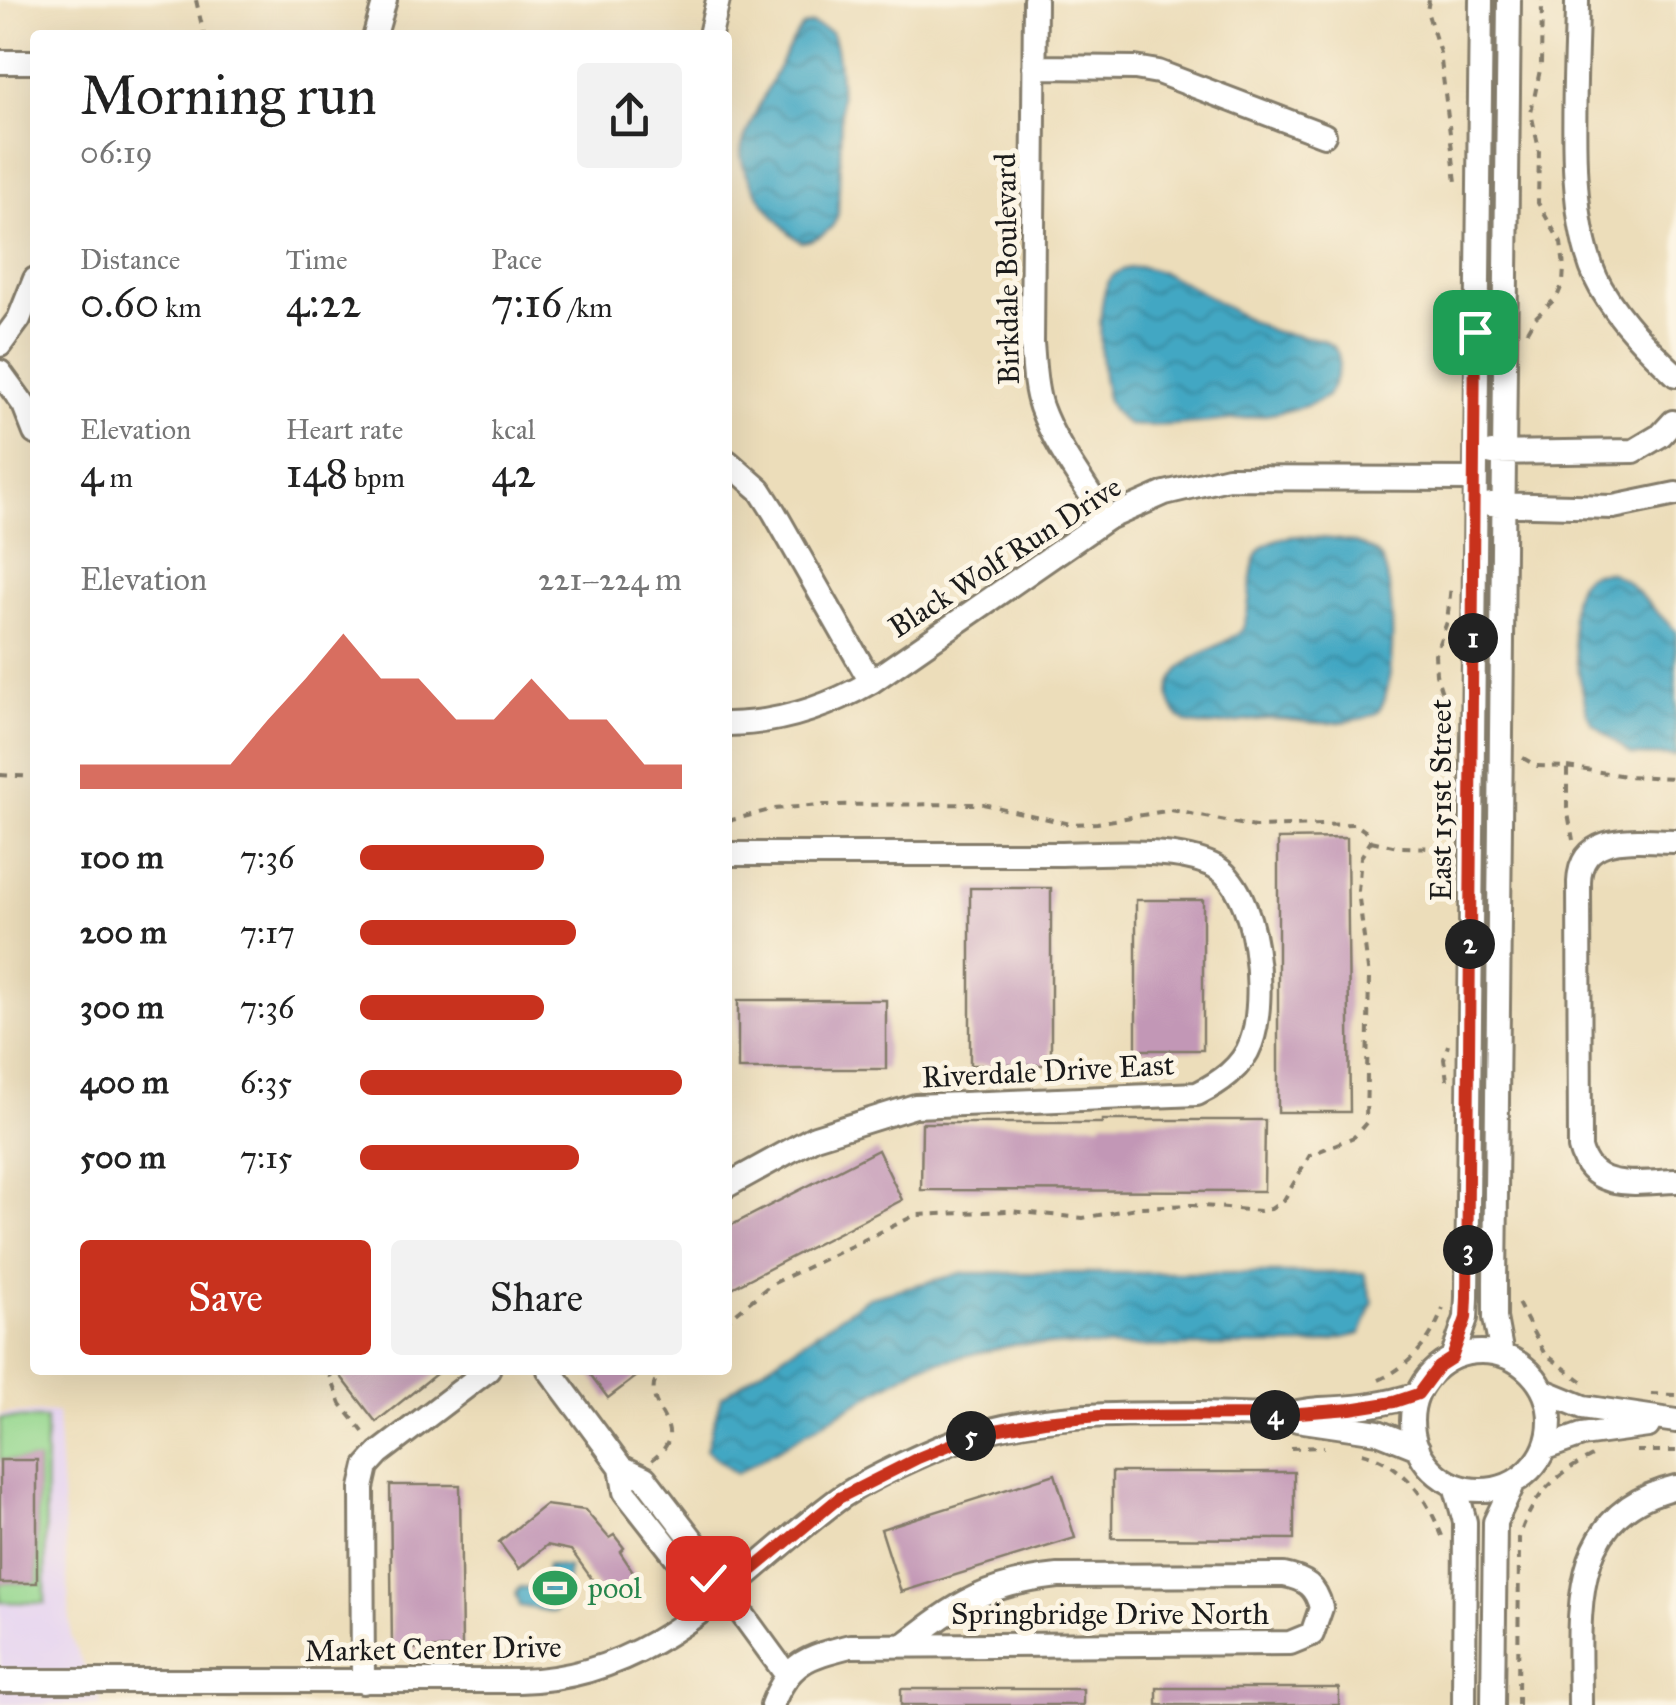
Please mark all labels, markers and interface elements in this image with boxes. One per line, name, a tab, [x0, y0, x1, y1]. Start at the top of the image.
text: Morning run	[80, 62, 377, 129]
button: share	[577, 63, 682, 168]
text: 06:19	[80, 133, 153, 172]
street label: Birkdale Boulevard	[987, 153, 1027, 385]
text: Distance	[80, 242, 180, 277]
text: Time	[286, 242, 348, 277]
text: Pace	[491, 242, 542, 277]
text: 0.60	[80, 277, 159, 329]
text: 4:22	[286, 277, 361, 329]
text: 7:16	[491, 277, 562, 329]
text: km	[159, 290, 202, 325]
text: /km	[562, 290, 612, 325]
pin	[1433, 290, 1518, 375]
icon: arrive	[1448, 305, 1503, 360]
text: Elevation	[80, 412, 191, 447]
text: Heart rate	[286, 412, 403, 447]
text: kcal	[491, 412, 535, 447]
text: 4	[80, 447, 103, 499]
text: 148	[286, 447, 348, 499]
text: 42	[491, 447, 535, 499]
text: m	[103, 460, 133, 495]
text: bpm	[348, 460, 405, 495]
street label: Black Wolf Run Drive	[882, 468, 1128, 646]
text: Elevation	[80, 560, 207, 599]
text: 221–224 m	[538, 560, 682, 599]
pin: 1	[1448, 613, 1498, 663]
text: 1	[1467, 620, 1479, 655]
street label: East 151st Street	[1423, 699, 1459, 901]
text: 100 m	[80, 838, 164, 877]
text: 7:36	[240, 838, 294, 877]
text: 200 m	[80, 913, 167, 952]
text: 7:17	[240, 913, 295, 952]
pin: 2	[1445, 919, 1495, 969]
text: 2	[1463, 926, 1477, 961]
text: 300 m	[80, 988, 164, 1027]
text: 7:36	[240, 988, 294, 1027]
street label: Riverdale Drive East	[921, 1046, 1176, 1096]
text: 400 m	[80, 1063, 169, 1102]
text: 6:35	[240, 1063, 292, 1102]
text: 500 m	[80, 1138, 166, 1177]
text: 7:15	[240, 1138, 292, 1177]
pin: 3	[1443, 1225, 1493, 1275]
text: 3	[1462, 1232, 1474, 1267]
button: Save	[80, 1240, 371, 1355]
button: Share	[391, 1240, 682, 1355]
pin: 4	[1250, 1390, 1300, 1440]
text: 4	[1267, 1397, 1283, 1432]
pin: 5	[946, 1411, 996, 1461]
text: 5	[964, 1418, 978, 1453]
pin	[666, 1536, 751, 1621]
icon: check	[681, 1551, 736, 1606]
sports icon: pool	[531, 1564, 579, 1612]
place label: pool	[587, 1570, 643, 1606]
street label: Springbridge Drive North	[951, 1596, 1269, 1632]
street label: Market Center Drive	[304, 1629, 562, 1669]

